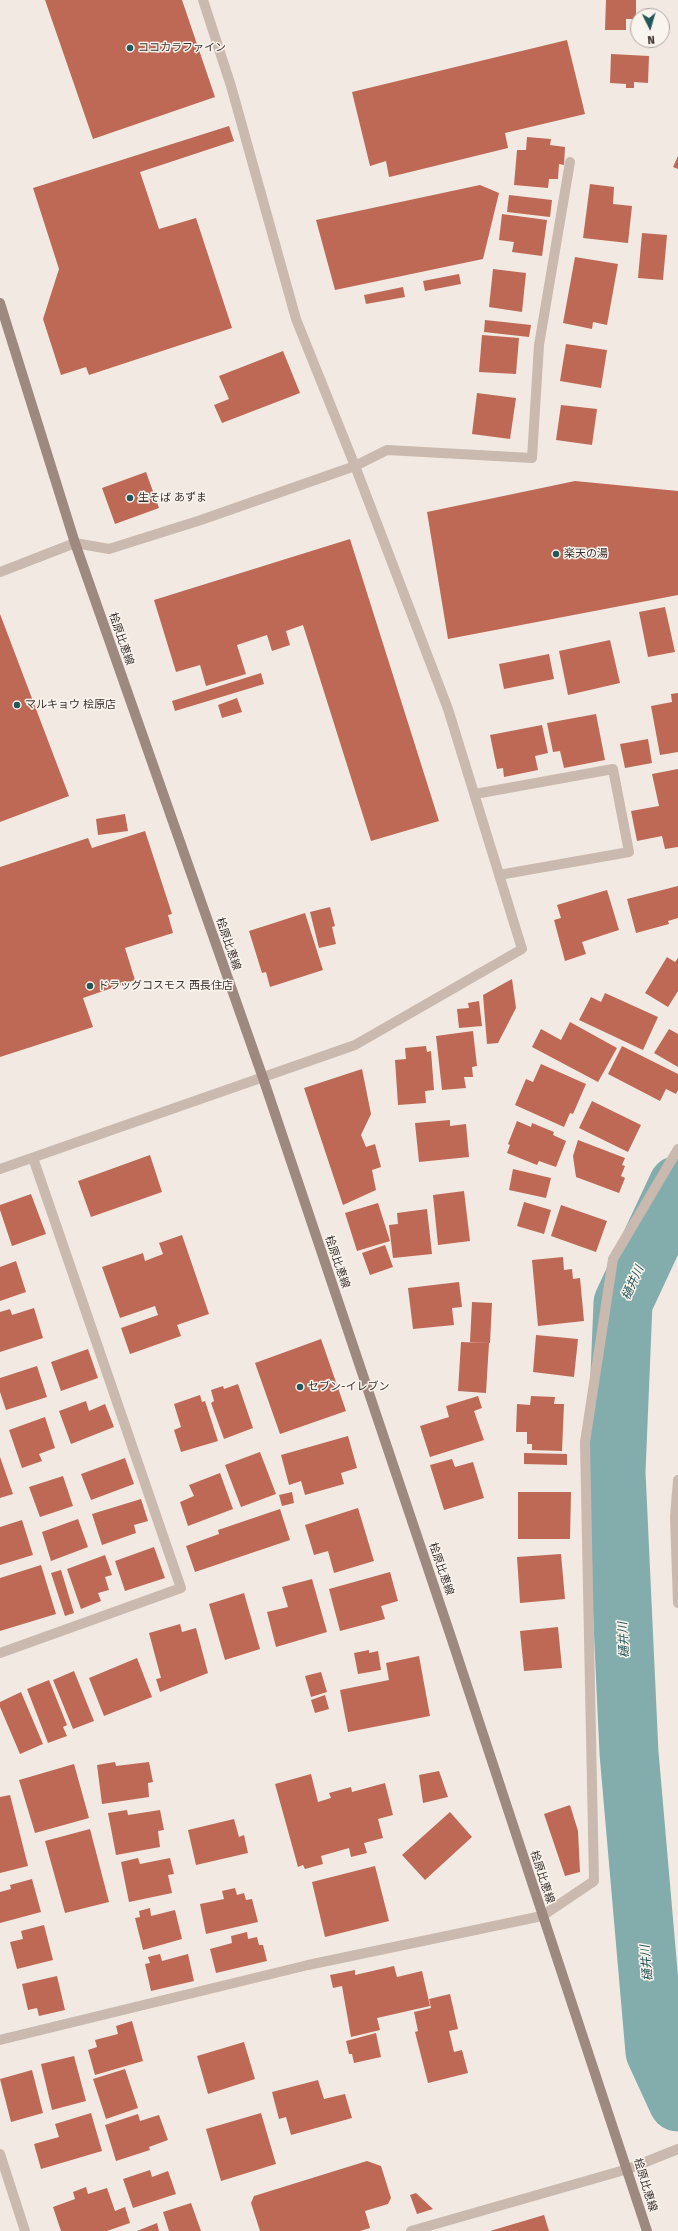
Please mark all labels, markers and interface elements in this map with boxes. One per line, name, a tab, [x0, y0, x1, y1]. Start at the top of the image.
north arrow	[630, 8, 670, 48]
text: N	[647, 33, 655, 46]
place label: ココカラファイン	[138, 41, 226, 55]
marker: ココカラファイン	[125, 43, 135, 53]
place label: 生そば あずま	[138, 491, 207, 505]
marker: 生そば あずま	[125, 493, 135, 503]
place label: 楽天の湯	[564, 547, 608, 561]
marker: 楽天の湯	[551, 549, 561, 559]
street label: 桧原比恵線	[106, 611, 136, 667]
place label: マルキョウ 桧原店	[25, 698, 116, 712]
marker: マルキョウ 桧原店	[12, 700, 22, 710]
street label: 桧原比恵線	[213, 916, 243, 972]
place label: ドラッグコスモス 西長住店	[98, 979, 233, 993]
marker: ドラッグコスモス 西長住店	[85, 981, 95, 991]
street label: 桧原比恵線	[322, 1234, 352, 1290]
water label: 樋井川	[619, 1264, 647, 1302]
place label: セブン-イレブン	[308, 1380, 389, 1394]
marker: セブン-イレブン	[295, 1382, 305, 1392]
street label: 桧原比恵線	[426, 1541, 456, 1597]
water label: 樋井川	[616, 1622, 632, 1658]
street label: 桧原比恵線	[527, 1849, 557, 1905]
water label: 樋井川	[638, 1944, 656, 1982]
street label: 桧原比恵線	[631, 2157, 659, 2213]

